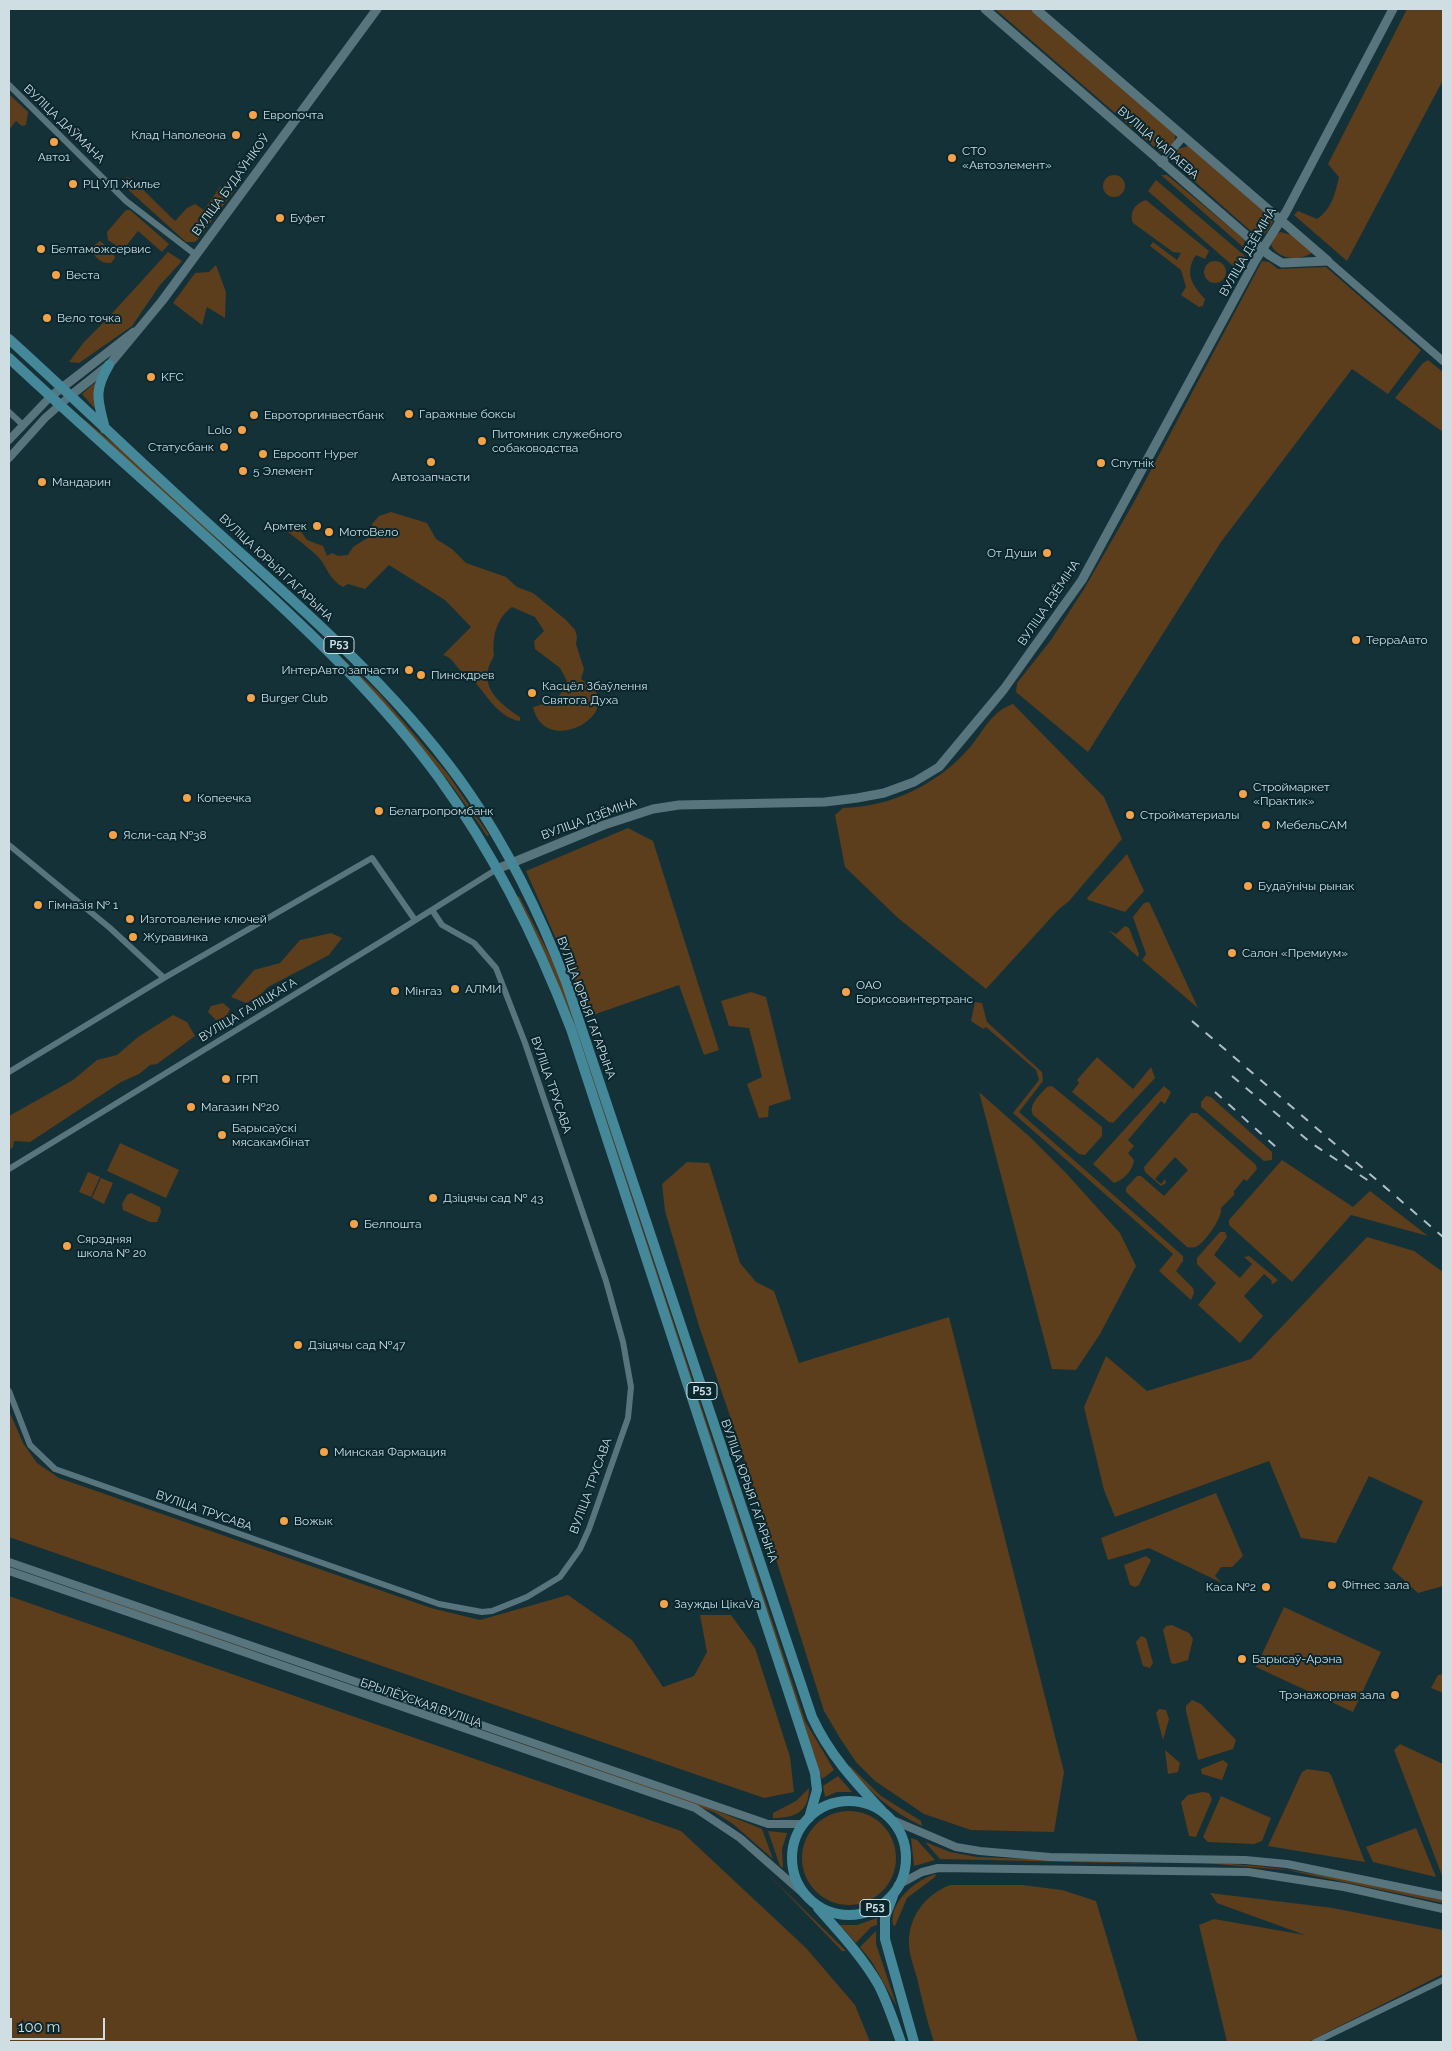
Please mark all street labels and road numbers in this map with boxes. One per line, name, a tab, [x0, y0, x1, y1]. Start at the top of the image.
street label: ВУЛІЦА ДАЎМАНА	[20, 82, 108, 166]
street label: ВУЛІЦА ЧАПАЕВА	[1114, 104, 1202, 182]
street label: ВУЛІЦА БУДАЎНІКОЎ	[189, 131, 273, 239]
street label: ВУЛІЦА ДЗЁМІНА	[1217, 205, 1279, 299]
street label: ВУЛІЦА ЮРЫЯ ГАГАРЫНА	[216, 511, 336, 625]
street label: ВУЛІЦА ДЗЁМІНА	[1015, 557, 1083, 649]
road number: Р53	[324, 636, 354, 654]
street label: ВУЛІЦА ДЗЁМІНА	[539, 795, 639, 843]
street label: ВУЛІЦА ЮРЫЯ ГАГАРЫНА	[554, 935, 618, 1081]
street label: ВУЛІЦА ГАЛІЦКАГА	[196, 975, 300, 1045]
street label: ВУЛІЦА ТРУСАВА	[528, 1035, 574, 1135]
road number: Р53	[687, 1382, 717, 1400]
street label: ВУЛІЦА ЮРЫЯ ГАГАРЫНА	[718, 1418, 780, 1564]
street label: ВУЛІЦА ТРУСАВА	[567, 1436, 615, 1536]
street label: ВУЛІЦА ТРУСАВА	[154, 1488, 254, 1534]
street label: БРЫЛЁЎСКАЯ ВУЛІЦА	[358, 1675, 484, 1731]
road number: Р53	[860, 1900, 890, 1916]

